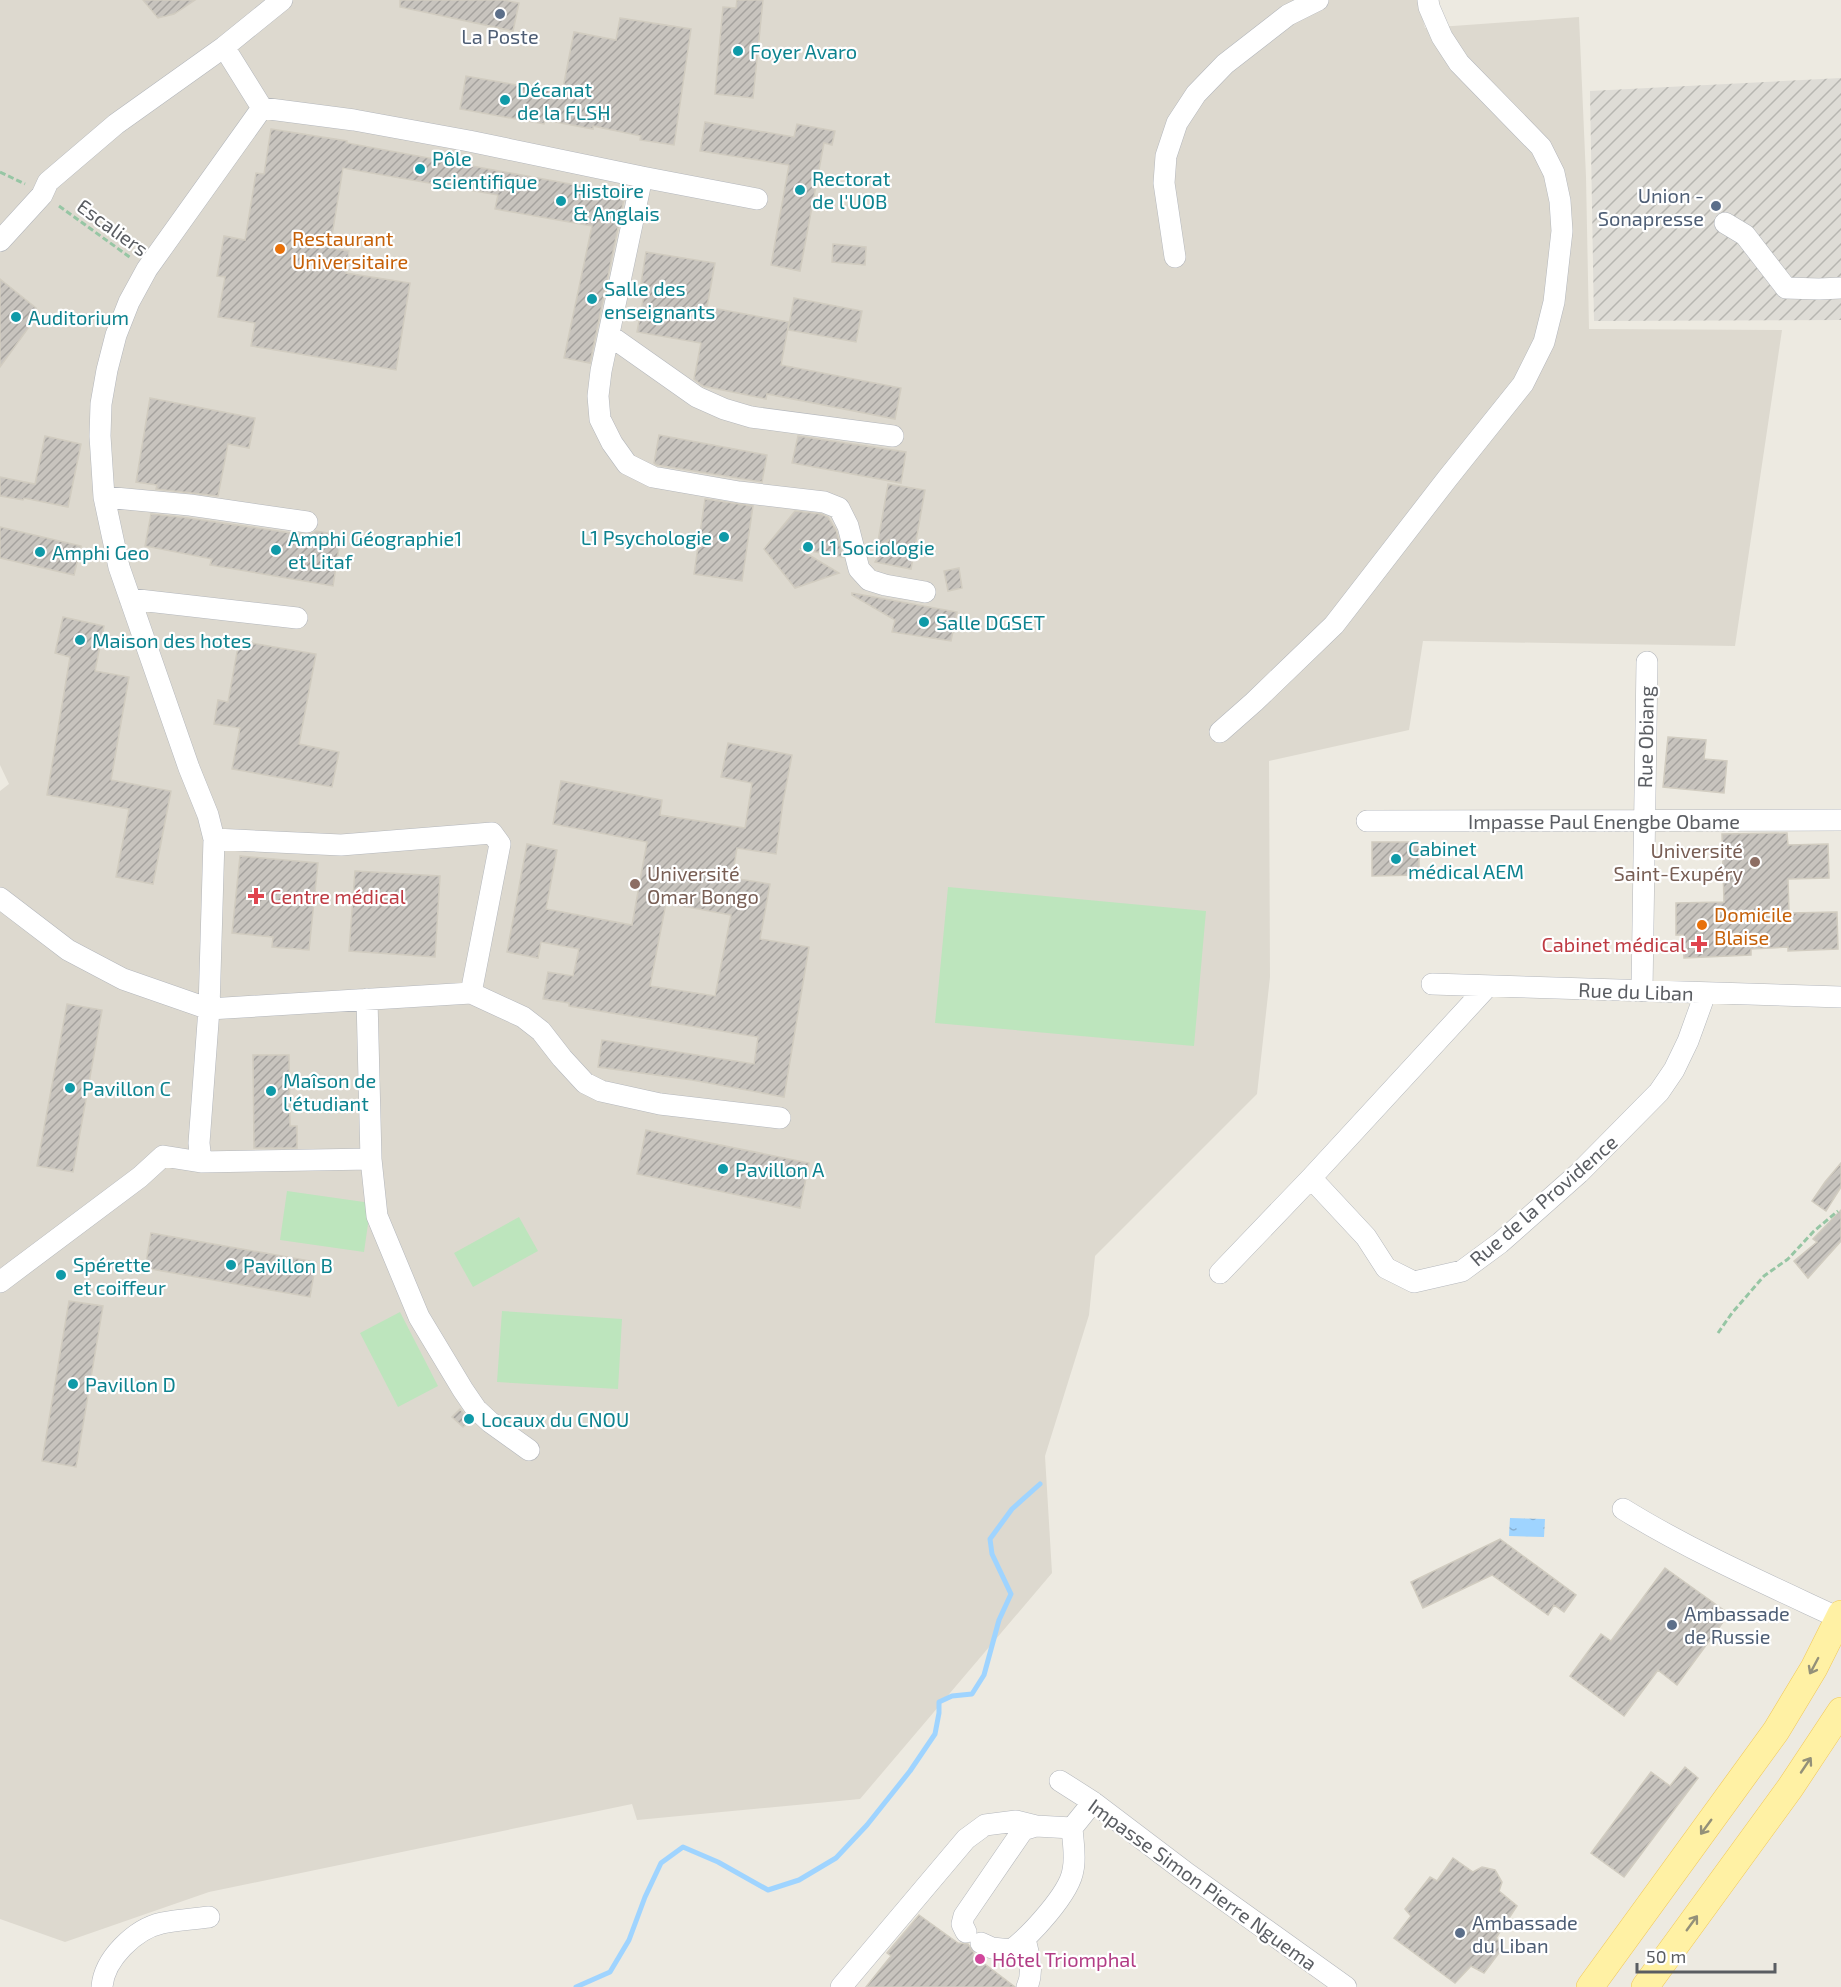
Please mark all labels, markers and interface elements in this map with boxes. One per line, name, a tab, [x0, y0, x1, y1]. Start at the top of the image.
marker: La Poste	[493, 7, 507, 21]
place label: La Poste	[461, 24, 539, 48]
place label: Foyer Avaro	[750, 39, 857, 63]
marker: Foyer Avaro	[731, 44, 745, 58]
place label: Décanat de la FLSH	[517, 77, 611, 124]
marker: Décanat de la FLSH	[498, 93, 512, 107]
place label: Pôle scientifique	[432, 146, 538, 193]
marker: Pôle scientifique	[413, 162, 427, 176]
place label: Rectorat de l'UOB	[812, 166, 891, 213]
place label: Histoire & Anglais	[573, 178, 660, 225]
marker: Rectorat de l'UOB	[793, 183, 807, 197]
place label: Union - Sonapresse	[1598, 183, 1704, 230]
street label: Escaliers	[73, 193, 153, 261]
marker: Histoire & Anglais	[554, 194, 568, 208]
marker: Union - Sonapresse	[1709, 199, 1723, 213]
place label: Restaurant Universitaire	[292, 226, 408, 273]
marker: Restaurant Universitaire	[273, 242, 287, 256]
place label: Salle des enseignants	[604, 276, 715, 323]
marker: Salle des enseignants	[585, 292, 599, 306]
place label: Auditorium	[28, 305, 129, 329]
marker: Auditorium	[9, 310, 23, 324]
place label: L1 Psychologie	[581, 525, 712, 549]
place label: Amphi Géographie1 et Litaf	[288, 526, 462, 573]
marker: L1 Psychologie	[717, 530, 731, 544]
place label: L1 Sociologie	[820, 535, 935, 559]
place label: Amphi Geo	[52, 540, 149, 564]
marker: L1 Sociologie	[801, 540, 815, 554]
marker: Amphi Géographie1 et Litaf	[269, 543, 283, 557]
marker: Amphi Geo	[33, 545, 47, 559]
place label: Salle DGSET	[936, 610, 1046, 634]
marker: Salle DGSET	[917, 615, 931, 629]
place label: Maison des hotes	[92, 628, 251, 652]
marker: Maison des hotes	[73, 633, 87, 647]
street label: Rue Obiang	[1632, 686, 1658, 788]
street label: Impasse Paul Enengbe Obame	[1468, 809, 1740, 833]
place label: Cabinet médical AEM	[1408, 836, 1524, 883]
place label: Université Saint-Exupéry	[1614, 838, 1743, 885]
marker: Cabinet médical AEM	[1389, 852, 1403, 866]
marker: Université Saint-Exupéry	[1748, 855, 1762, 869]
place label: Université Omar Bongo	[647, 861, 759, 908]
marker: Université Omar Bongo	[628, 877, 642, 891]
place label: Centre médical	[270, 884, 406, 908]
marker: Centre médical	[247, 887, 265, 905]
place label: Domicile Blaise	[1714, 902, 1793, 949]
marker: Domicile Blaise	[1695, 918, 1709, 932]
place label: Cabinet médical	[1541, 932, 1686, 956]
marker: Cabinet médical	[1690, 935, 1708, 953]
street label: Rue du Liban	[1578, 977, 1694, 1005]
place label: Maîson de l'étudiant	[283, 1068, 376, 1115]
place label: Pavillon C	[82, 1076, 171, 1100]
marker: Pavillon C	[63, 1081, 77, 1095]
marker: Maîson de l'étudiant	[264, 1084, 278, 1098]
street label: Rue de la Providence	[1464, 1129, 1622, 1271]
place label: Pavillon A	[735, 1157, 825, 1181]
marker: Pavillon A	[716, 1162, 730, 1176]
place label: Spérette et coiffeur	[73, 1252, 166, 1299]
place label: Pavillon B	[243, 1253, 333, 1277]
marker: Pavillon B	[224, 1258, 238, 1272]
marker: Spérette et coiffeur	[54, 1268, 68, 1282]
place label: Pavillon D	[85, 1372, 176, 1396]
marker: Pavillon D	[66, 1377, 80, 1391]
place label: Locaux du CNOU	[481, 1407, 629, 1431]
marker: Locaux du CNOU	[462, 1412, 476, 1426]
place label: Ambassade de Russie	[1684, 1601, 1790, 1648]
marker: Ambassade de Russie	[1665, 1618, 1679, 1632]
one-way arrow	[1808, 1656, 1819, 1674]
one-way arrow	[1800, 1757, 1812, 1773]
street label: Impasse Simon Pierre Nguema	[1084, 1793, 1322, 1975]
one-way arrow	[1700, 1819, 1712, 1835]
place label: Ambassade du Liban	[1472, 1910, 1578, 1957]
one-way arrow	[1686, 1915, 1698, 1931]
marker: Ambassade du Liban	[1453, 1926, 1467, 1940]
scale bar	[1637, 1936, 1775, 1974]
text: 50 m	[1646, 1945, 1686, 1967]
place label: Hôtel Triomphal	[992, 1947, 1136, 1971]
marker: Hôtel Triomphal	[973, 1952, 987, 1966]

